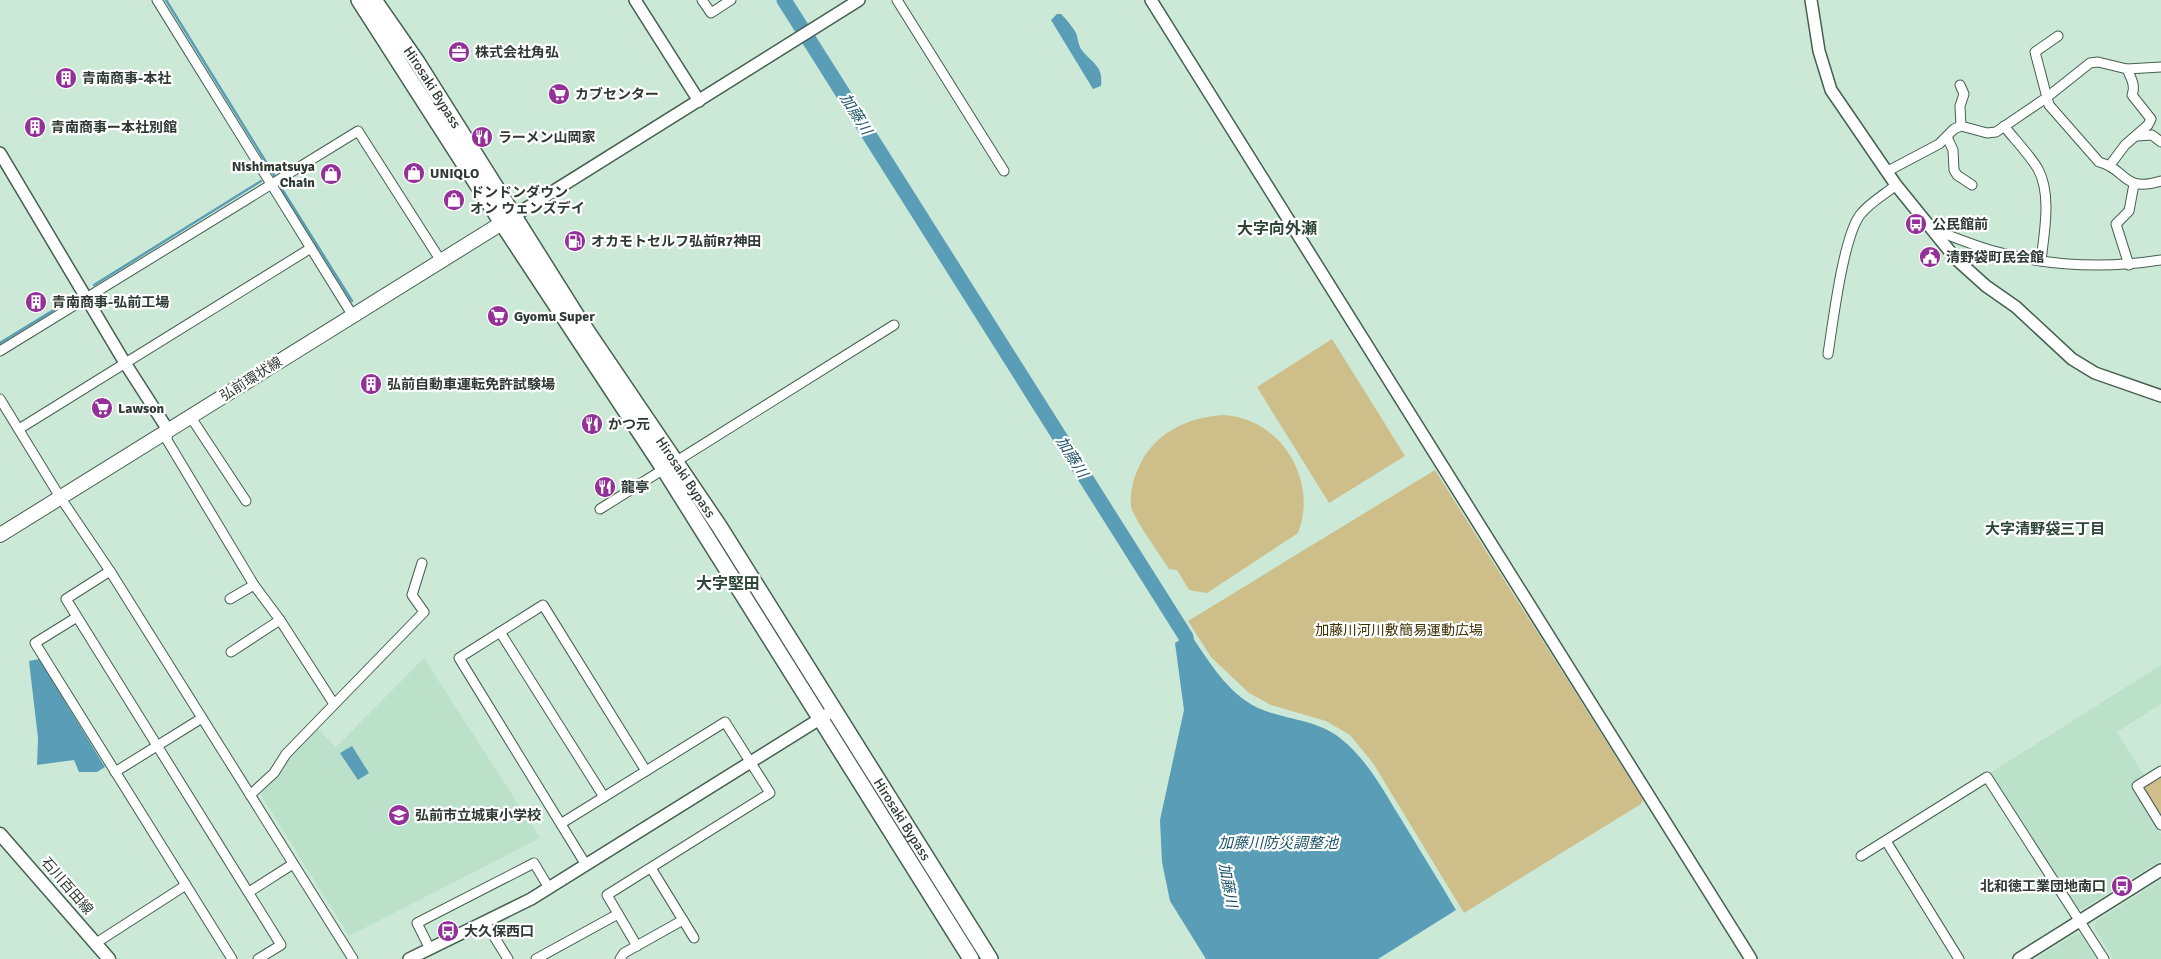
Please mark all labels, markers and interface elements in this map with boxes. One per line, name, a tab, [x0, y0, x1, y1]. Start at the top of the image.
office icon: 株式会社角弘	[447, 40, 471, 64]
street label: Hirosaki Bypass	[400, 43, 465, 131]
place label: 株式会社角弘	[475, 44, 559, 61]
building icon: 青南商事-本社	[54, 66, 78, 90]
place label: 青南商事-本社	[82, 70, 171, 87]
supermarket icon: カブセンター	[547, 82, 571, 106]
place label: カブセンター	[575, 86, 659, 103]
water label: 加藤川	[836, 90, 877, 140]
building icon: 青南商事ー本社別館	[23, 115, 47, 139]
place label: 青南商事ー本社別館	[51, 119, 177, 136]
restaurant icon: ラーメン山岡家	[470, 125, 494, 149]
place label: ラーメン山岡家	[498, 129, 595, 146]
place label: Nishimatsuya Chain	[232, 158, 315, 191]
shop icon: UNIQLO	[402, 161, 426, 185]
shop icon: Nishimatsuya Chain	[319, 162, 343, 186]
place label: UNIQLO	[430, 165, 479, 182]
place label: ドンドンダウン オン ウェンズデイ	[470, 184, 585, 217]
shop icon: ドンドンダウン オン ウェンズデイ	[442, 188, 466, 212]
bus stop icon: 公民館前	[1904, 212, 1928, 236]
place label: 公民館前	[1932, 216, 1988, 233]
district label: 大字向外瀬	[1237, 219, 1317, 239]
fuel station icon: オカモトセルフ弘前R7神田	[563, 229, 587, 253]
place label: オカモトセルフ弘前R7神田	[591, 233, 761, 250]
public building icon: 清野袋町民会館	[1918, 245, 1942, 269]
place label: 清野袋町民会館	[1946, 249, 2044, 266]
building icon: 青南商事-弘前工場	[24, 290, 48, 314]
place label: 青南商事-弘前工場	[52, 294, 169, 311]
supermarket icon: Gyomu Super	[486, 304, 510, 328]
place label: Gyomu Super	[514, 308, 595, 325]
street label: 弘前環状線	[217, 353, 285, 405]
building icon: 弘前自動車運転免許試験場	[359, 372, 383, 396]
place label: 弘前自動車運転免許試験場	[387, 376, 555, 393]
supermarket icon: Lawson	[90, 396, 114, 420]
place label: Lawson	[118, 400, 164, 417]
restaurant icon: かつ元	[580, 412, 604, 436]
place label: かつ元	[608, 416, 650, 433]
street label: Hirosaki Bypass	[652, 433, 719, 521]
water label: 加藤川	[1052, 433, 1093, 483]
restaurant icon: 龍亭	[593, 475, 617, 499]
place label: 龍亭	[621, 479, 649, 496]
district label: 大字清野袋三丁目	[1985, 520, 2105, 538]
district label: 大字堅田	[696, 574, 760, 594]
park label: 加藤川河川敷簡易運動広場	[1315, 622, 1483, 639]
street label: Hirosaki Bypass	[870, 775, 935, 864]
school or university icon: 弘前市立城東小学校	[387, 803, 411, 827]
place label: 弘前市立城東小学校	[415, 807, 541, 824]
water label: 加藤川防災調整池	[1218, 834, 1340, 852]
street label: 石川百田線	[38, 854, 96, 918]
water label: 加藤川	[1215, 861, 1241, 911]
bus stop icon: 北和徳工業団地南口	[2110, 874, 2134, 898]
place label: 北和徳工業団地南口	[1980, 878, 2106, 895]
bus stop icon: 大久保西口	[436, 919, 460, 943]
place label: 大久保西口	[464, 923, 534, 940]

